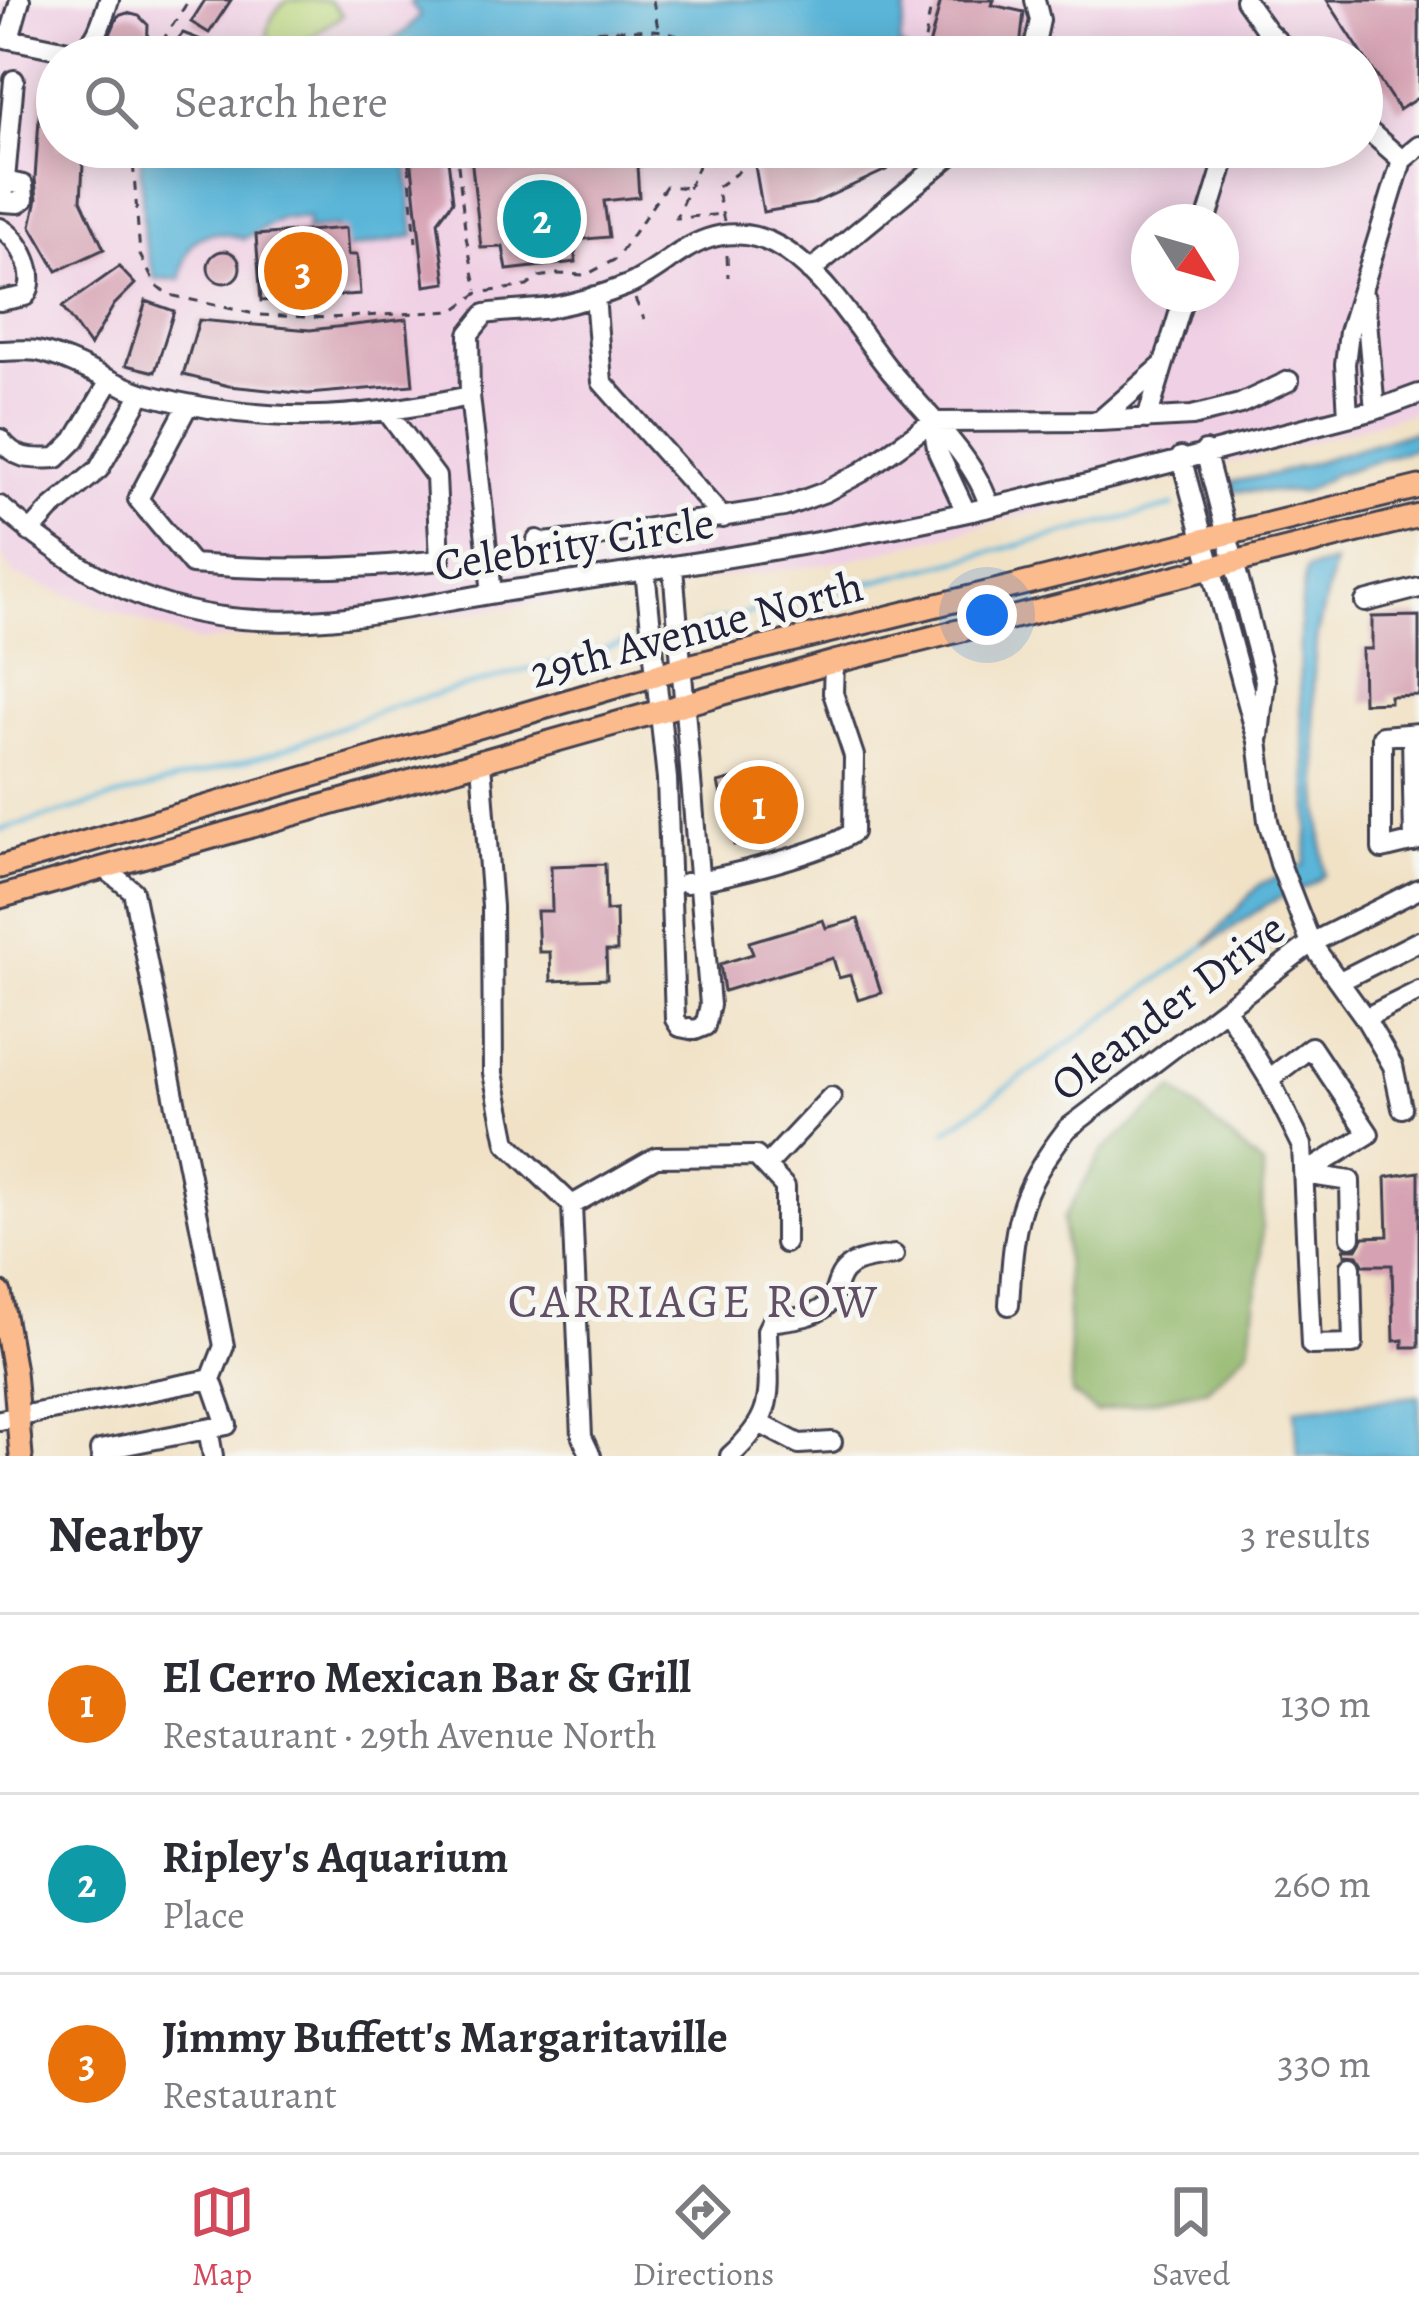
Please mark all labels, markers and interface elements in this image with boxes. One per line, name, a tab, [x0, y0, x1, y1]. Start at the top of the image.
search box	[36, 36, 1383, 168]
icon: search	[78, 69, 144, 135]
text: Search here	[174, 71, 388, 133]
pin: 2	[503, 174, 581, 264]
north arrow	[1131, 204, 1239, 312]
pin: 3	[264, 226, 342, 316]
street label: Celebrity Circle	[430, 491, 718, 597]
street label: 29th Avenue North	[523, 555, 870, 703]
your location	[957, 585, 1017, 645]
pin: 1	[720, 760, 798, 850]
street label: Oleander Drive	[1037, 898, 1298, 1116]
district label: CARRIAGE ROW	[508, 1268, 880, 1334]
text: Nearby	[48, 1499, 202, 1569]
text: 3 results	[1240, 1508, 1371, 1561]
text: El Cerro Mexican Bar & Grill	[162, 1646, 691, 1708]
text: 1	[80, 1677, 94, 1730]
text: 130 m	[1280, 1677, 1371, 1730]
text: Restaurant · 29th Avenue North	[162, 1708, 657, 1761]
text: Ripley's Aquarium	[162, 1826, 509, 1888]
text: 2	[78, 1857, 96, 1910]
text: 260 m	[1273, 1857, 1371, 1910]
text: Place	[162, 1888, 245, 1941]
text: Jimmy Buffett's Margaritaville	[162, 2006, 728, 2068]
text: 3	[79, 2037, 95, 2090]
text: 330 m	[1278, 2037, 1371, 2090]
text: Restaurant	[162, 2068, 337, 2121]
tab: Map	[189, 2179, 255, 2296]
tab: Directions	[633, 2179, 774, 2296]
tab: Saved	[1152, 2179, 1230, 2296]

